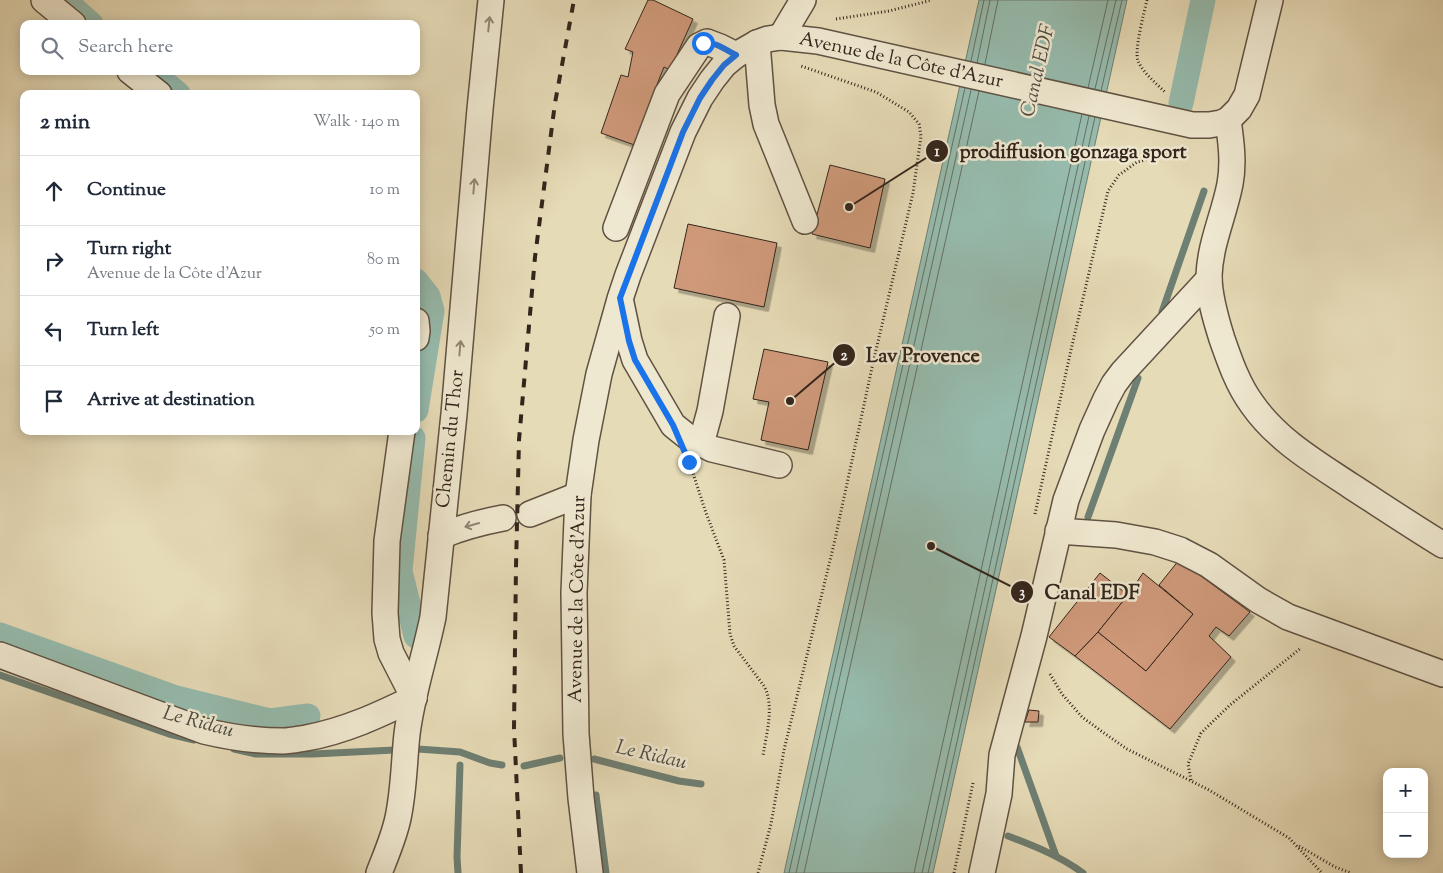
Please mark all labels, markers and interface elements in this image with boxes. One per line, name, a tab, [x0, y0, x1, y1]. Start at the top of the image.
one-way arrow	[484, 17, 494, 33]
search box	[20, 20, 420, 75]
water label: Canal EDF	[1014, 22, 1064, 120]
street label: Avenue de la Côte d'Azur	[797, 26, 1005, 96]
route start	[692, 32, 715, 55]
icon: search	[38, 34, 66, 62]
text: Search here	[78, 34, 173, 61]
text: 2 min	[40, 108, 90, 138]
text: Walk · 140 m	[313, 111, 400, 134]
callout: prodiffusion gonzaga sport	[924, 134, 1196, 169]
text: prodiffusion gonzaga sport	[959, 139, 1187, 168]
text: 1	[934, 142, 940, 163]
icon: ahead	[40, 177, 68, 205]
text: Continue	[87, 177, 166, 204]
text: 10 m	[370, 179, 400, 202]
one-way arrow	[469, 179, 479, 195]
text: Turn right	[87, 236, 171, 263]
icon: right	[40, 247, 68, 275]
text: 80 m	[367, 249, 400, 272]
text: Avenue de la Côte d'Azur	[87, 263, 262, 286]
icon: left	[40, 317, 68, 345]
text: Turn left	[87, 317, 159, 344]
text: 50 m	[369, 319, 400, 342]
callout: Lav Provence	[831, 338, 990, 373]
one-way arrow	[455, 340, 465, 356]
text: Lav Provence	[866, 343, 980, 372]
text: 2	[840, 346, 848, 367]
street label: Chemin du Thor	[430, 369, 472, 509]
icon: arrive	[40, 387, 68, 415]
text: Arrive at destination	[87, 387, 255, 414]
route end	[678, 451, 701, 474]
street label: Avenue de la Côte d'Azur	[563, 495, 593, 703]
one-way arrow	[464, 520, 480, 530]
callout: Canal EDF	[1010, 574, 1150, 609]
text: Canal EDF	[1045, 580, 1140, 609]
text: 3	[1019, 583, 1025, 604]
water label: Le Ridau	[159, 700, 237, 747]
water label: Le Ridau	[612, 734, 690, 778]
map controls	[1383, 768, 1428, 858]
button: +	[1383, 768, 1428, 813]
button: −	[1383, 813, 1428, 858]

